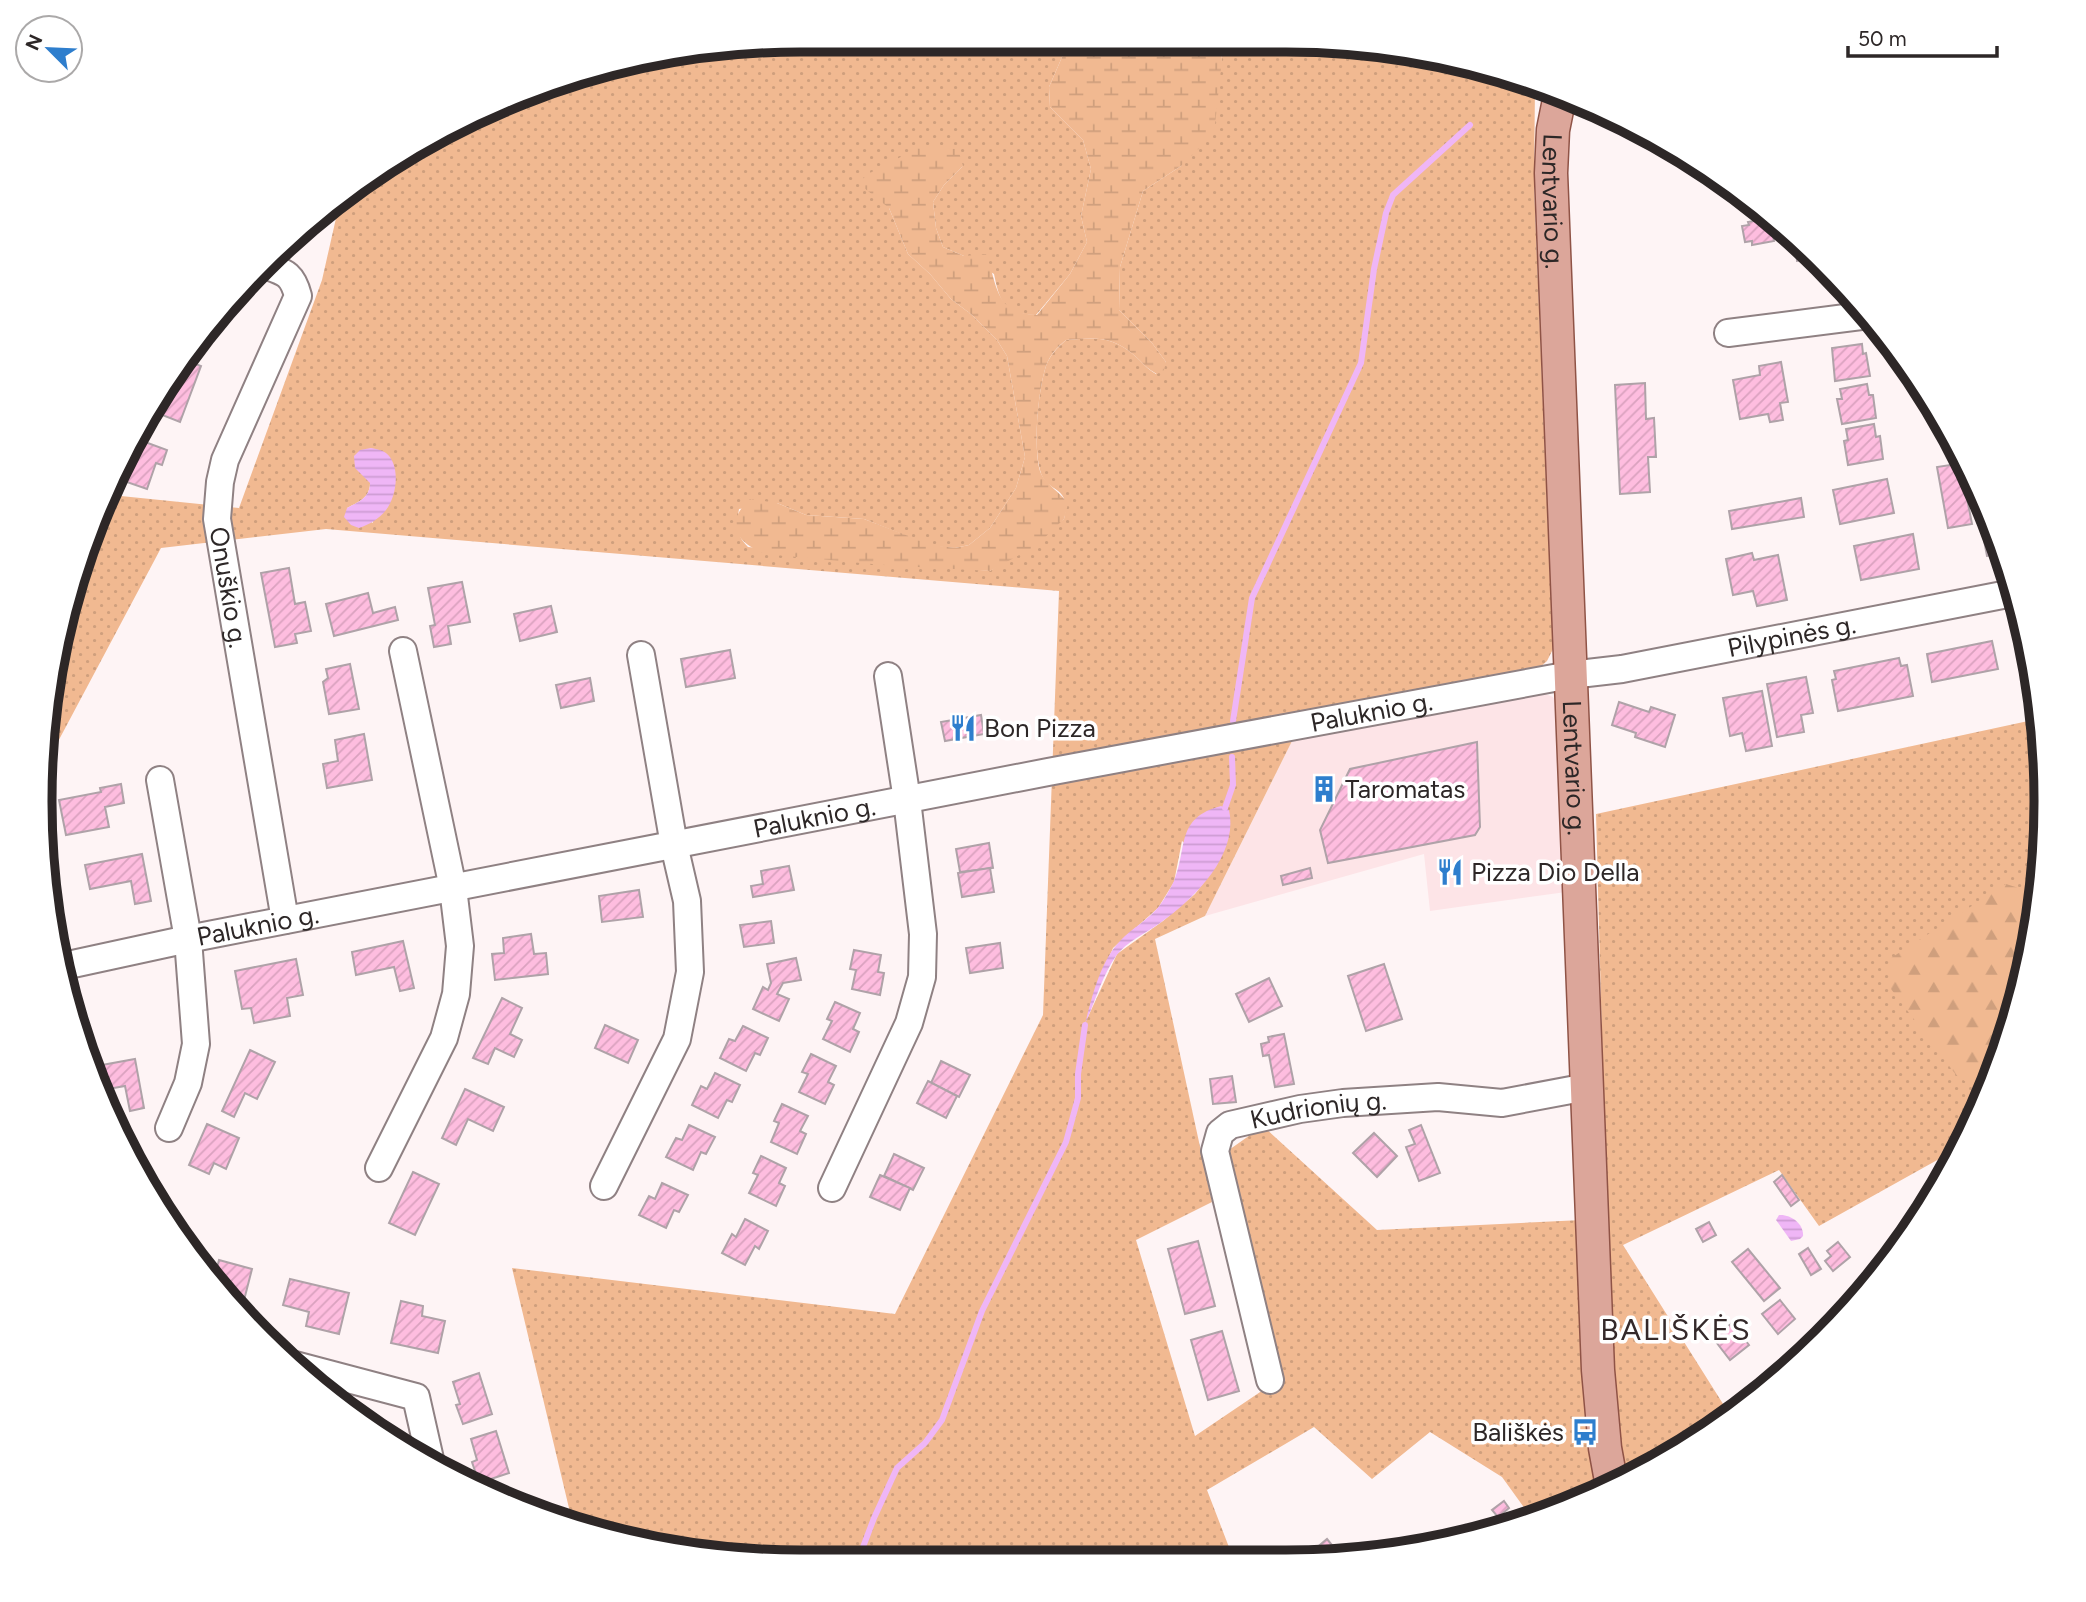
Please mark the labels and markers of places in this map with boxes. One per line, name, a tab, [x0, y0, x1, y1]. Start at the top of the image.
place label: Bon Pizza	[984, 712, 1096, 744]
restaurant icon: Bon Pizza	[948, 713, 978, 743]
place label: Taromatas	[1345, 773, 1465, 805]
building icon: Taromatas	[1309, 774, 1339, 804]
place label: Pizza Dio Della	[1471, 856, 1640, 888]
restaurant icon: Pizza Dio Della	[1435, 857, 1465, 887]
place label: Bališkės	[1472, 1416, 1564, 1448]
bus stop icon: Bališkės	[1570, 1417, 1600, 1447]

